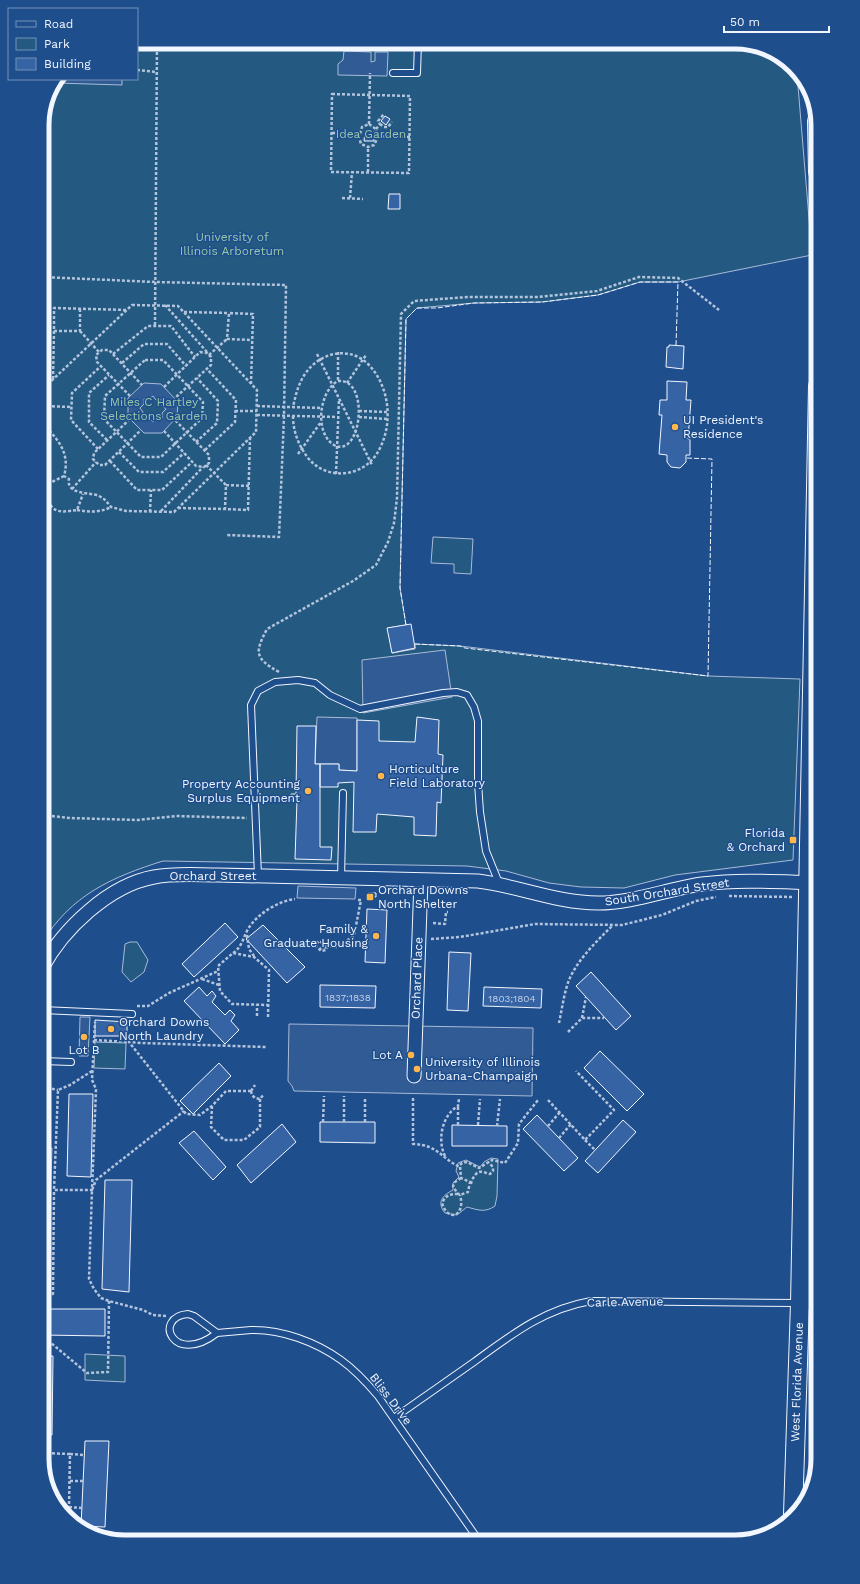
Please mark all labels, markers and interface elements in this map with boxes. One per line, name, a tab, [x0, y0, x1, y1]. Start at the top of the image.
legend	[8, 8, 138, 80]
scale bar	[724, 8, 829, 34]
text: 50 m	[730, 15, 760, 29]
text: Road	[44, 17, 73, 31]
text: Park	[44, 37, 70, 51]
text: Building	[44, 57, 91, 71]
park label: Idea Garden	[336, 127, 406, 141]
park label: University of Illinois Arboretum	[180, 230, 284, 258]
park label: Miles C Hartley Selections Garden	[100, 395, 208, 423]
place label: UI President's Residence	[683, 413, 763, 441]
marker: UI President's Residence	[670, 422, 680, 432]
place label: Horticulture Field Laboratory	[389, 762, 486, 790]
marker: Horticulture Field Laboratory	[376, 771, 386, 781]
place label: Property Accounting Surplus Equipment	[182, 777, 301, 805]
marker: Property Accounting Surplus Equipment	[303, 786, 313, 796]
place label: Florida & Orchard	[727, 826, 785, 854]
marker: Florida & Orchard	[788, 835, 798, 845]
street label: Orchard Street	[169, 869, 257, 883]
street label: South Orchard Street	[604, 875, 730, 909]
place label: Orchard Downs North Shelter	[378, 883, 468, 911]
marker: Orchard Downs North Shelter	[365, 892, 375, 902]
place label: Family & Graduate Housing	[264, 922, 369, 950]
marker: Family & Graduate Housing	[371, 931, 381, 941]
street label: Orchard Place	[409, 937, 425, 1019]
house number: 1837;1838	[325, 992, 371, 1003]
house number: 1803;1804	[488, 993, 536, 1004]
place label: Orchard Downs North Laundry	[119, 1015, 209, 1043]
marker: Orchard Downs North Laundry	[106, 1024, 116, 1034]
marker: Lot B	[79, 1032, 89, 1042]
place label: Lot B	[68, 1043, 100, 1057]
place label: Lot A	[372, 1048, 403, 1062]
marker: Lot A	[406, 1050, 416, 1060]
place label: University of Illinois Urbana-Champaign	[425, 1055, 540, 1083]
marker: University of Illinois Urbana-Champaign	[412, 1064, 422, 1074]
street label: Carle Avenue	[587, 1294, 663, 1310]
street label: West Florida Avenue	[788, 1322, 806, 1442]
street label: Bliss Drive	[367, 1370, 415, 1428]

